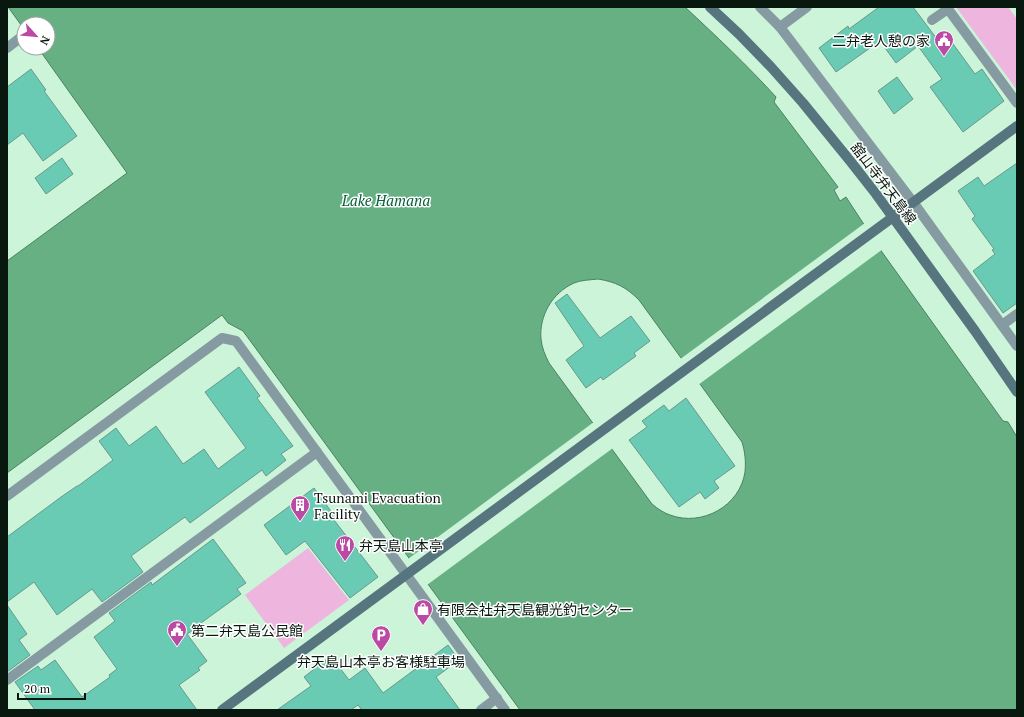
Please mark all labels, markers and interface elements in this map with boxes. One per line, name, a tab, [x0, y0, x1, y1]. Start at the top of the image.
north arrow	[16, 16, 56, 56]
public building icon: 二弁老人憩の家	[933, 29, 955, 57]
place label: 二弁老人憩の家	[832, 31, 930, 50]
text: N	[36, 34, 53, 48]
street label: 舘山寺弁天島線	[847, 138, 921, 228]
water label: Lake Hamana	[341, 190, 430, 210]
place label: Tsunami Evacuation Facility	[314, 488, 442, 523]
building icon: Tsunami Evacuation Facility	[289, 494, 311, 522]
restaurant icon: 弁天島山本亭	[334, 534, 356, 562]
place label: 弁天島山本亭	[359, 536, 443, 555]
shop icon: 有限会社弁天島観光釣センター	[412, 598, 434, 626]
place label: 有限会社弁天島観光釣センター	[437, 600, 633, 619]
public building icon: 第二弁天島公民館	[166, 619, 188, 647]
place label: 第二弁天島公民館	[191, 621, 303, 640]
parking icon: 弁天島山本亭お客様駐車場	[370, 624, 392, 652]
place label: 弁天島山本亭お客様駐車場	[297, 652, 465, 671]
scale bar	[18, 675, 85, 701]
text: 20 m	[24, 681, 51, 696]

